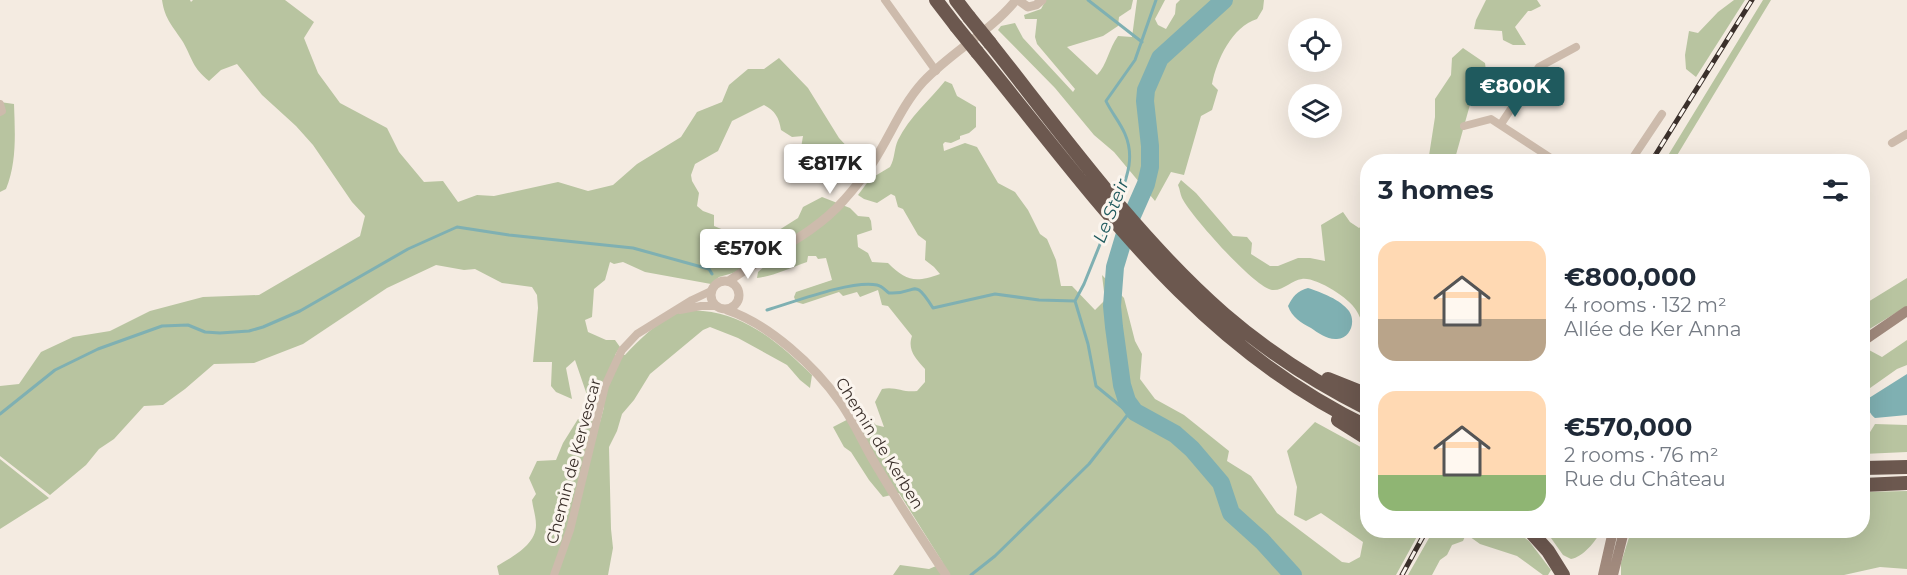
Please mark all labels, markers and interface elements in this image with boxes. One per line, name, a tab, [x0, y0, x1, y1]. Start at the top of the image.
map controls	[1288, 18, 1342, 138]
button: locate	[1288, 18, 1342, 72]
pin: €800K	[1473, 67, 1557, 118]
text: €800K	[1479, 74, 1551, 98]
button: layers	[1288, 84, 1342, 138]
pin: €817K	[788, 144, 872, 195]
text: €817K	[798, 151, 862, 175]
text: 3 homes	[1378, 174, 1493, 206]
icon: filters	[1819, 174, 1852, 207]
water label: Le Steir	[1088, 175, 1134, 246]
pin: €570K	[706, 229, 790, 280]
text: €570K	[714, 236, 782, 260]
text: €800,000	[1564, 261, 1696, 293]
icon: home	[1426, 265, 1498, 337]
text: 4 rooms · 132 m²	[1564, 293, 1727, 317]
text: Allée de Ker Anna	[1564, 317, 1742, 341]
street label: Chemin de Kerben	[831, 374, 928, 512]
street label: Chemin de Kervescar	[542, 376, 605, 546]
text: €570,000	[1564, 411, 1692, 443]
icon: home	[1426, 415, 1498, 487]
text: 2 rooms · 76 m²	[1564, 443, 1719, 467]
text: Rue du Château	[1564, 467, 1726, 491]

